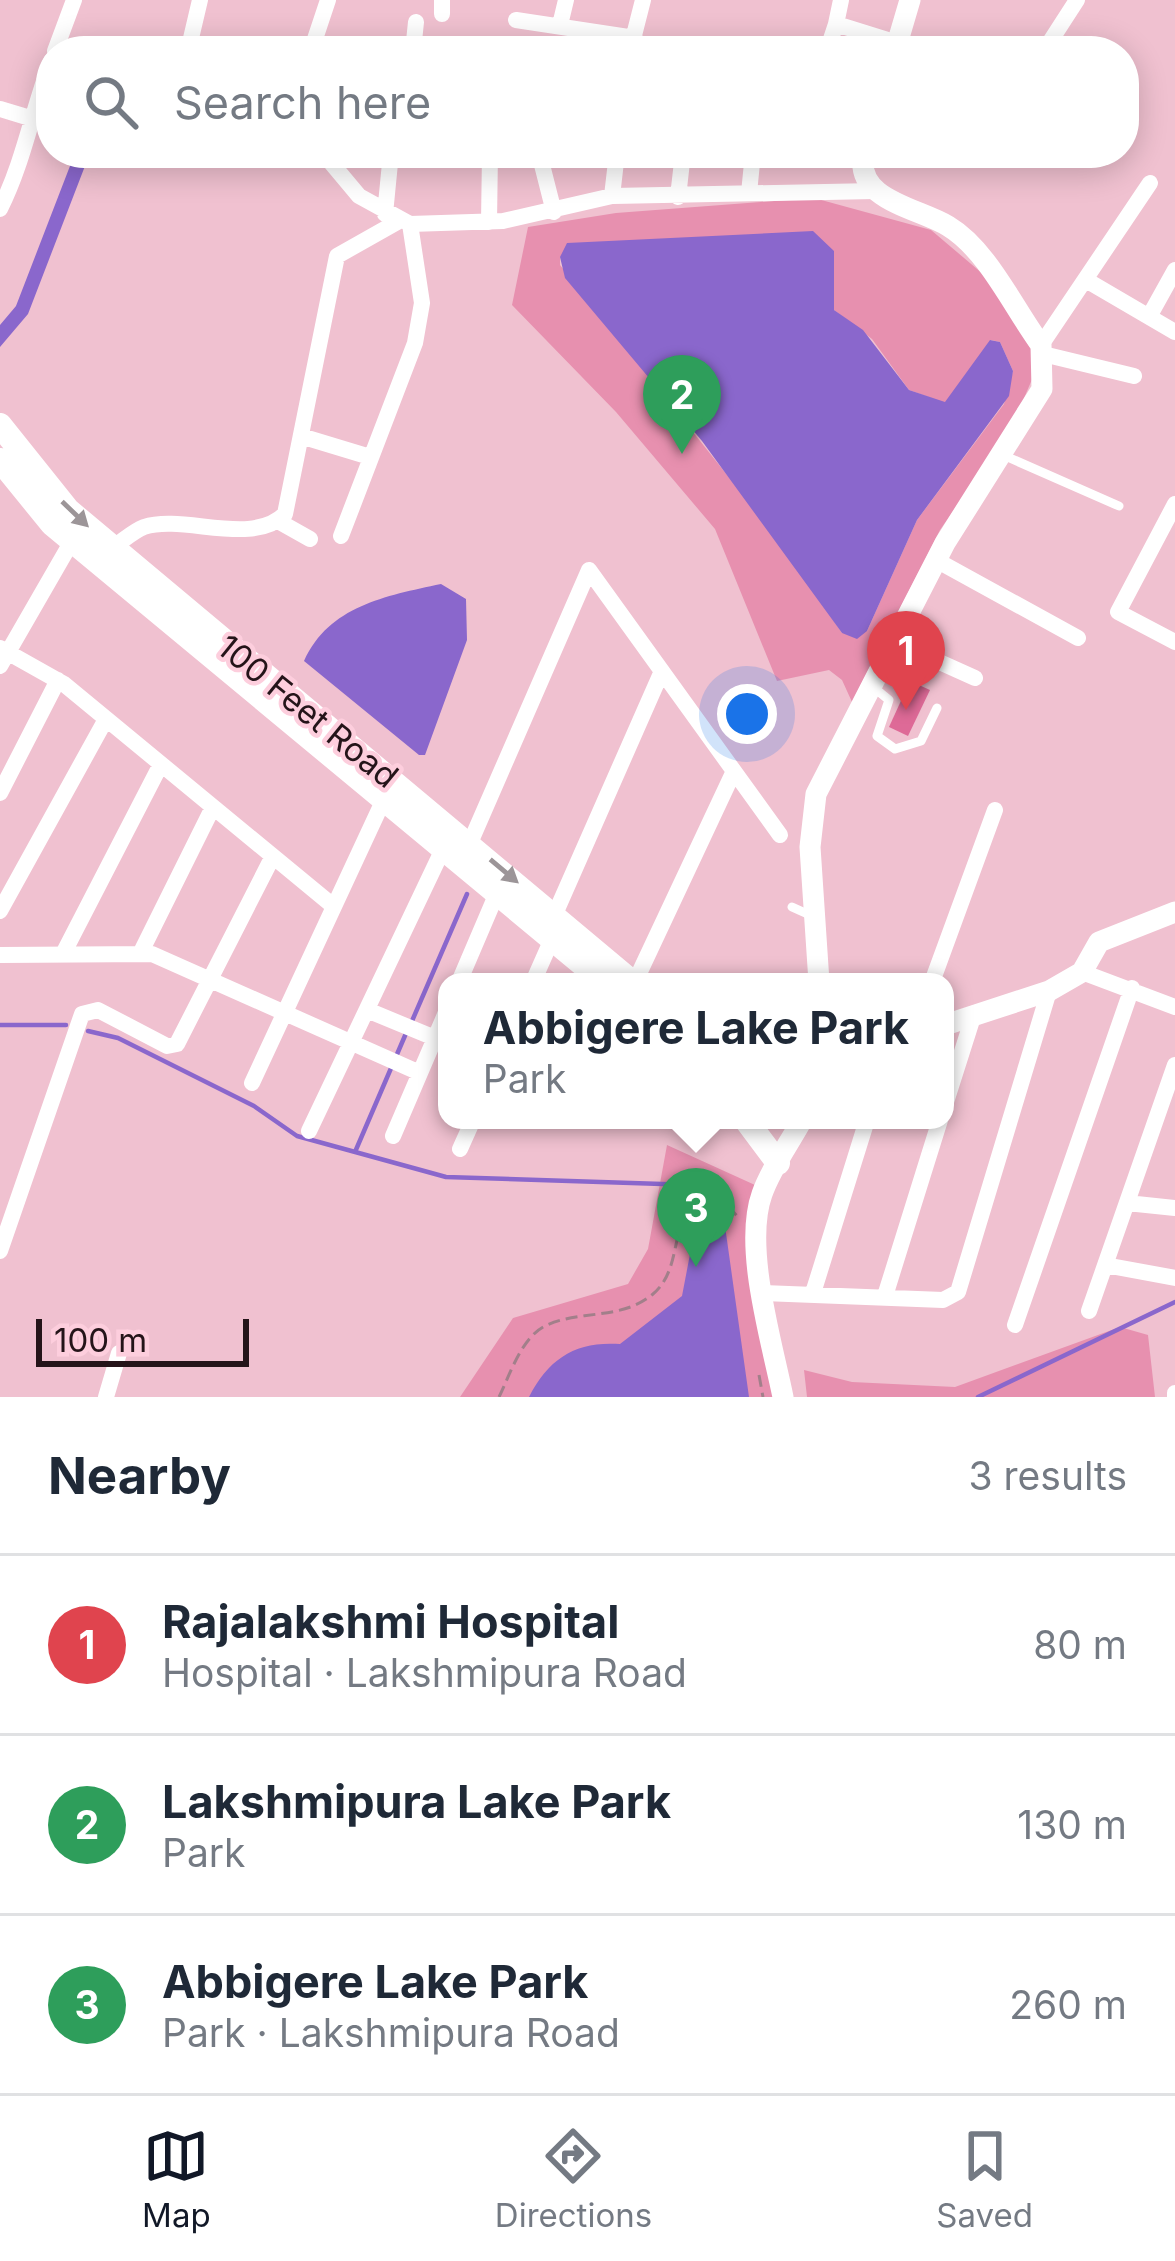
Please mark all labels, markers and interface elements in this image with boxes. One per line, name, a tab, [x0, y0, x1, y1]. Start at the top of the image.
search box	[36, 36, 1139, 168]
icon: search	[78, 69, 144, 135]
text: Search here	[174, 75, 431, 130]
pin: 2	[643, 355, 721, 454]
one-way arrow	[60, 500, 89, 528]
pin: 1	[867, 611, 945, 710]
street label: 100 Feet Road	[210, 626, 406, 796]
your location	[717, 684, 777, 744]
one-way arrow	[488, 858, 519, 884]
popup	[438, 973, 954, 1129]
text: Abbigere Lake Park	[483, 1000, 909, 1055]
text: Park	[483, 1055, 566, 1102]
pin: 3	[657, 1168, 735, 1267]
scale bar	[36, 1313, 249, 1366]
text: 100 m	[54, 1320, 147, 1360]
text: Nearby	[48, 1445, 231, 1506]
text: 3 results	[969, 1452, 1127, 1499]
text: Rajalakshmi Hospital	[162, 1594, 619, 1649]
text: 1	[79, 1621, 95, 1668]
text: 80 m	[1033, 1621, 1127, 1668]
text: Hospital · Lakshmipura Road	[162, 1649, 687, 1696]
text: Lakshmipura Lake Park	[162, 1774, 671, 1829]
text: 2	[75, 1801, 99, 1848]
text: 130 m	[1017, 1801, 1127, 1848]
text: Park	[162, 1829, 246, 1876]
text: Abbigere Lake Park	[162, 1954, 588, 2009]
text: 3	[74, 1981, 100, 2028]
text: 260 m	[1009, 1981, 1127, 2028]
text: Park · Lakshmipura Road	[162, 2009, 620, 2056]
tab: Map	[142, 2123, 211, 2235]
tab: Directions	[495, 2123, 652, 2235]
tab: Saved	[936, 2123, 1033, 2235]

